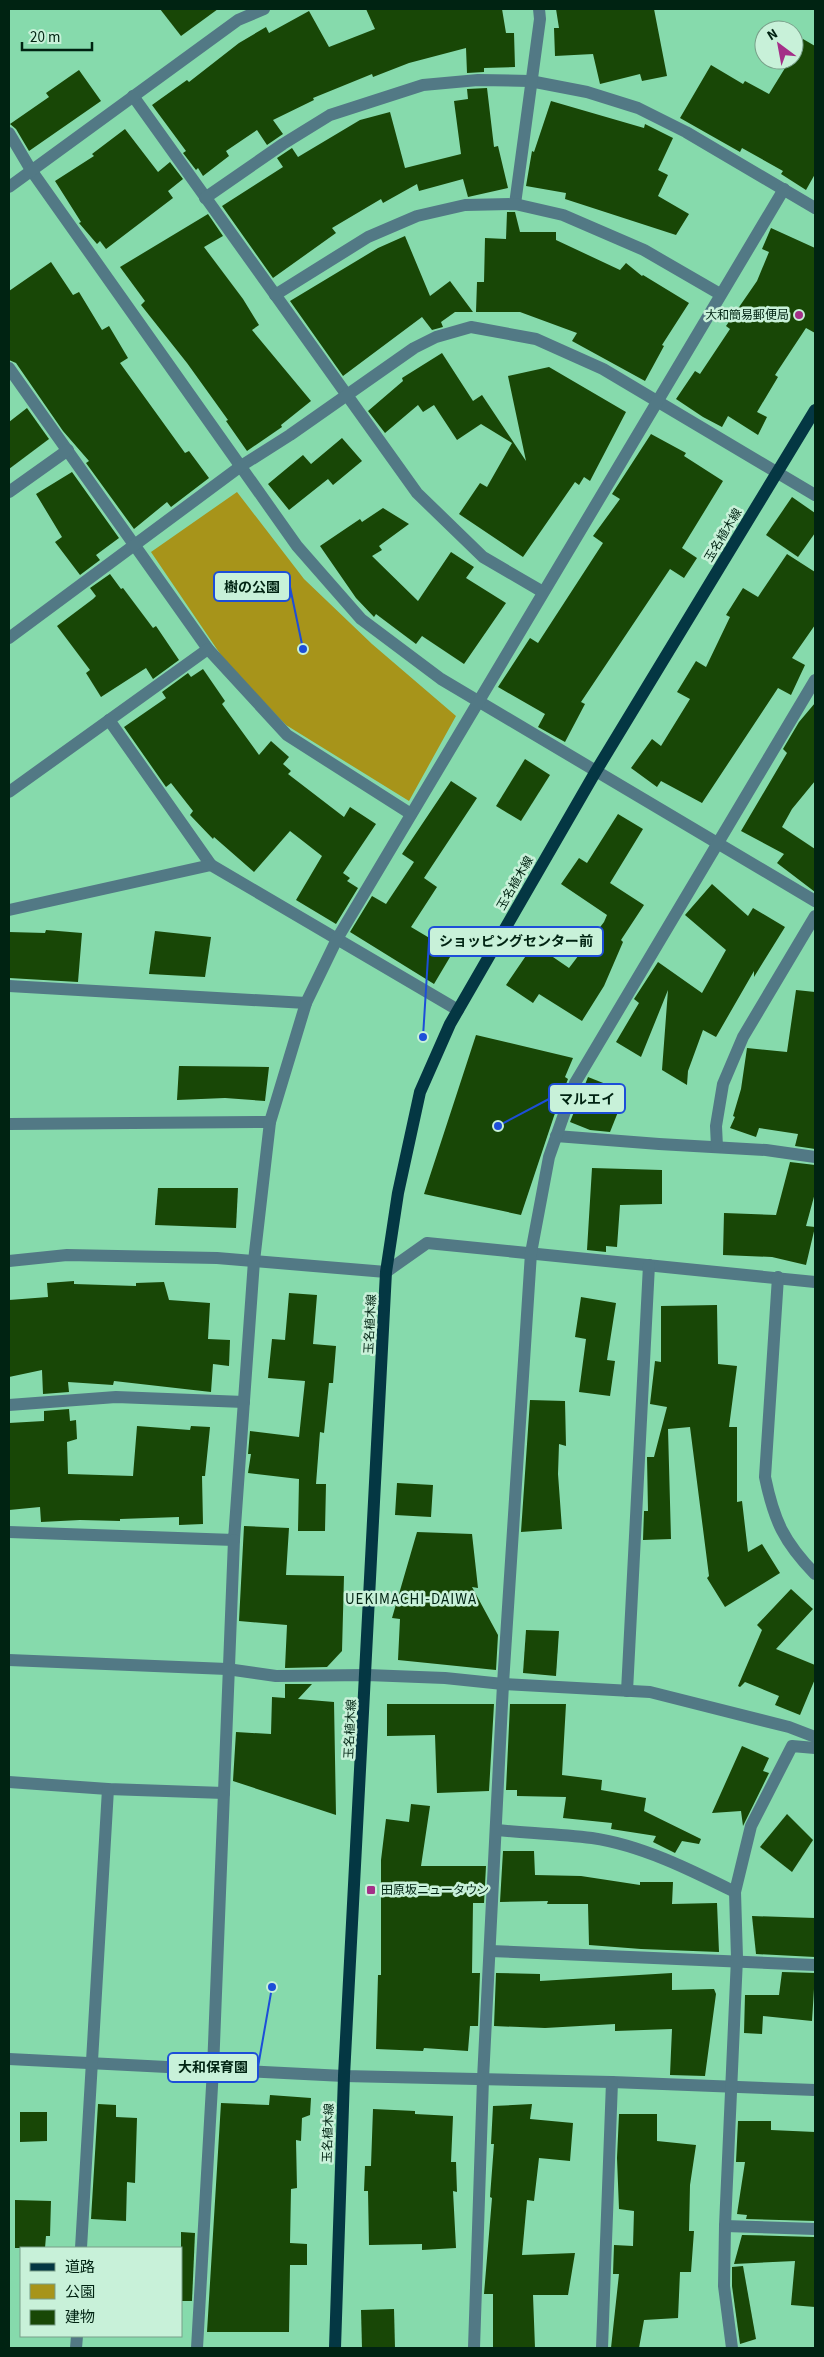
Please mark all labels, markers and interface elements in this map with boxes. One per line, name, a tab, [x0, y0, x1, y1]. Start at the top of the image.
scale bar	[22, 20, 92, 52]
north arrow	[754, 20, 804, 70]
text: N	[763, 24, 782, 46]
text: 20 m	[30, 27, 60, 48]
place label: 大和簡易郵便局	[705, 307, 789, 324]
marker: 大和簡易郵便局	[793, 309, 805, 321]
street label: 玉名植木線	[701, 505, 746, 565]
callout: 樹の公園	[214, 572, 290, 601]
text: 樹の公園	[224, 578, 280, 598]
street label: 玉名植木線	[493, 853, 538, 913]
callout: ショッピングセンター前	[429, 927, 603, 956]
text: ショッピングセンター前	[439, 932, 593, 952]
callout: マルエイ	[549, 1084, 625, 1113]
text: マルエイ	[559, 1090, 615, 1110]
street label: 玉名植木線	[360, 1294, 381, 1354]
district label: UEKIMACHI-DAIWA	[345, 1589, 477, 1610]
street label: 玉名植木線	[340, 1699, 361, 1759]
place label: 田原坂ニュータウン	[381, 1882, 489, 1899]
marker: 田原坂ニュータウン	[365, 1884, 377, 1896]
callout: 大和保育園	[168, 2053, 258, 2082]
text: 大和保育園	[178, 2058, 248, 2078]
street label: 玉名植木線	[319, 2103, 338, 2163]
legend	[20, 2247, 182, 2337]
text: 道路	[65, 2257, 95, 2278]
text: 公園	[65, 2282, 95, 2303]
text: 建物	[65, 2307, 95, 2328]

